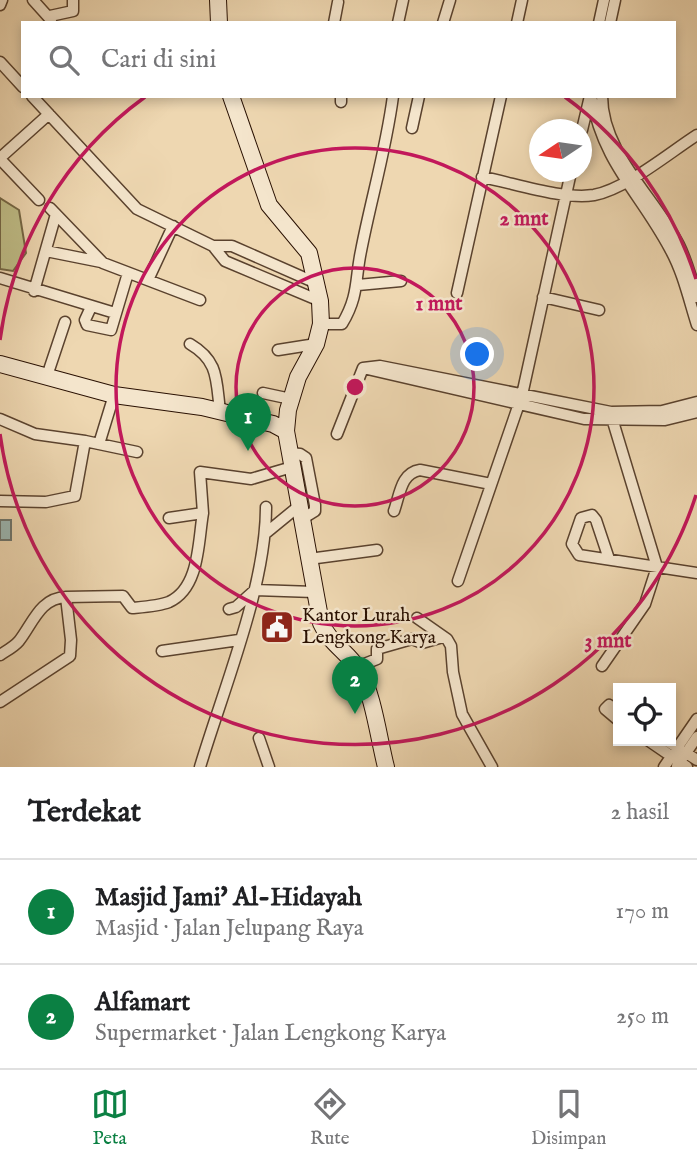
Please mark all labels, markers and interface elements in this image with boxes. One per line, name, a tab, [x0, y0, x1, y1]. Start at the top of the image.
search box	[21, 21, 676, 98]
icon: search	[45, 41, 83, 79]
text: Cari di sini	[101, 43, 216, 76]
north arrow	[529, 119, 592, 182]
text: 2 mnt	[500, 206, 549, 233]
text: 1 mnt	[416, 291, 463, 318]
your location	[460, 337, 494, 371]
centre of rings	[343, 375, 367, 399]
pin: 1	[225, 393, 271, 451]
place label: Kantor Lurah Lengkong Karya	[302, 604, 437, 650]
public building icon: Kantor Lurah Lengkong Karya	[258, 608, 296, 646]
text: 3 mnt	[585, 628, 632, 655]
pin: 2	[332, 656, 378, 714]
map controls	[613, 683, 676, 746]
button: locate	[613, 683, 676, 746]
text: Terdekat	[28, 794, 141, 832]
text: 2 hasil	[610, 798, 669, 827]
text: Masjid Jami' Al-Hidayah	[95, 881, 362, 914]
text: 1	[47, 897, 55, 926]
text: 170 m	[616, 897, 669, 926]
text: Masjid · Jalan Jelupang Raya	[95, 914, 364, 943]
text: Alfamart	[95, 986, 190, 1019]
text: 2	[46, 1002, 56, 1031]
text: 250 m	[616, 1002, 669, 1031]
text: Supermarket · Jalan Lengkong Karya	[95, 1019, 446, 1048]
tab: Peta	[91, 1085, 129, 1151]
tab: Rute	[310, 1085, 350, 1151]
tab: Disimpan	[531, 1085, 606, 1151]

